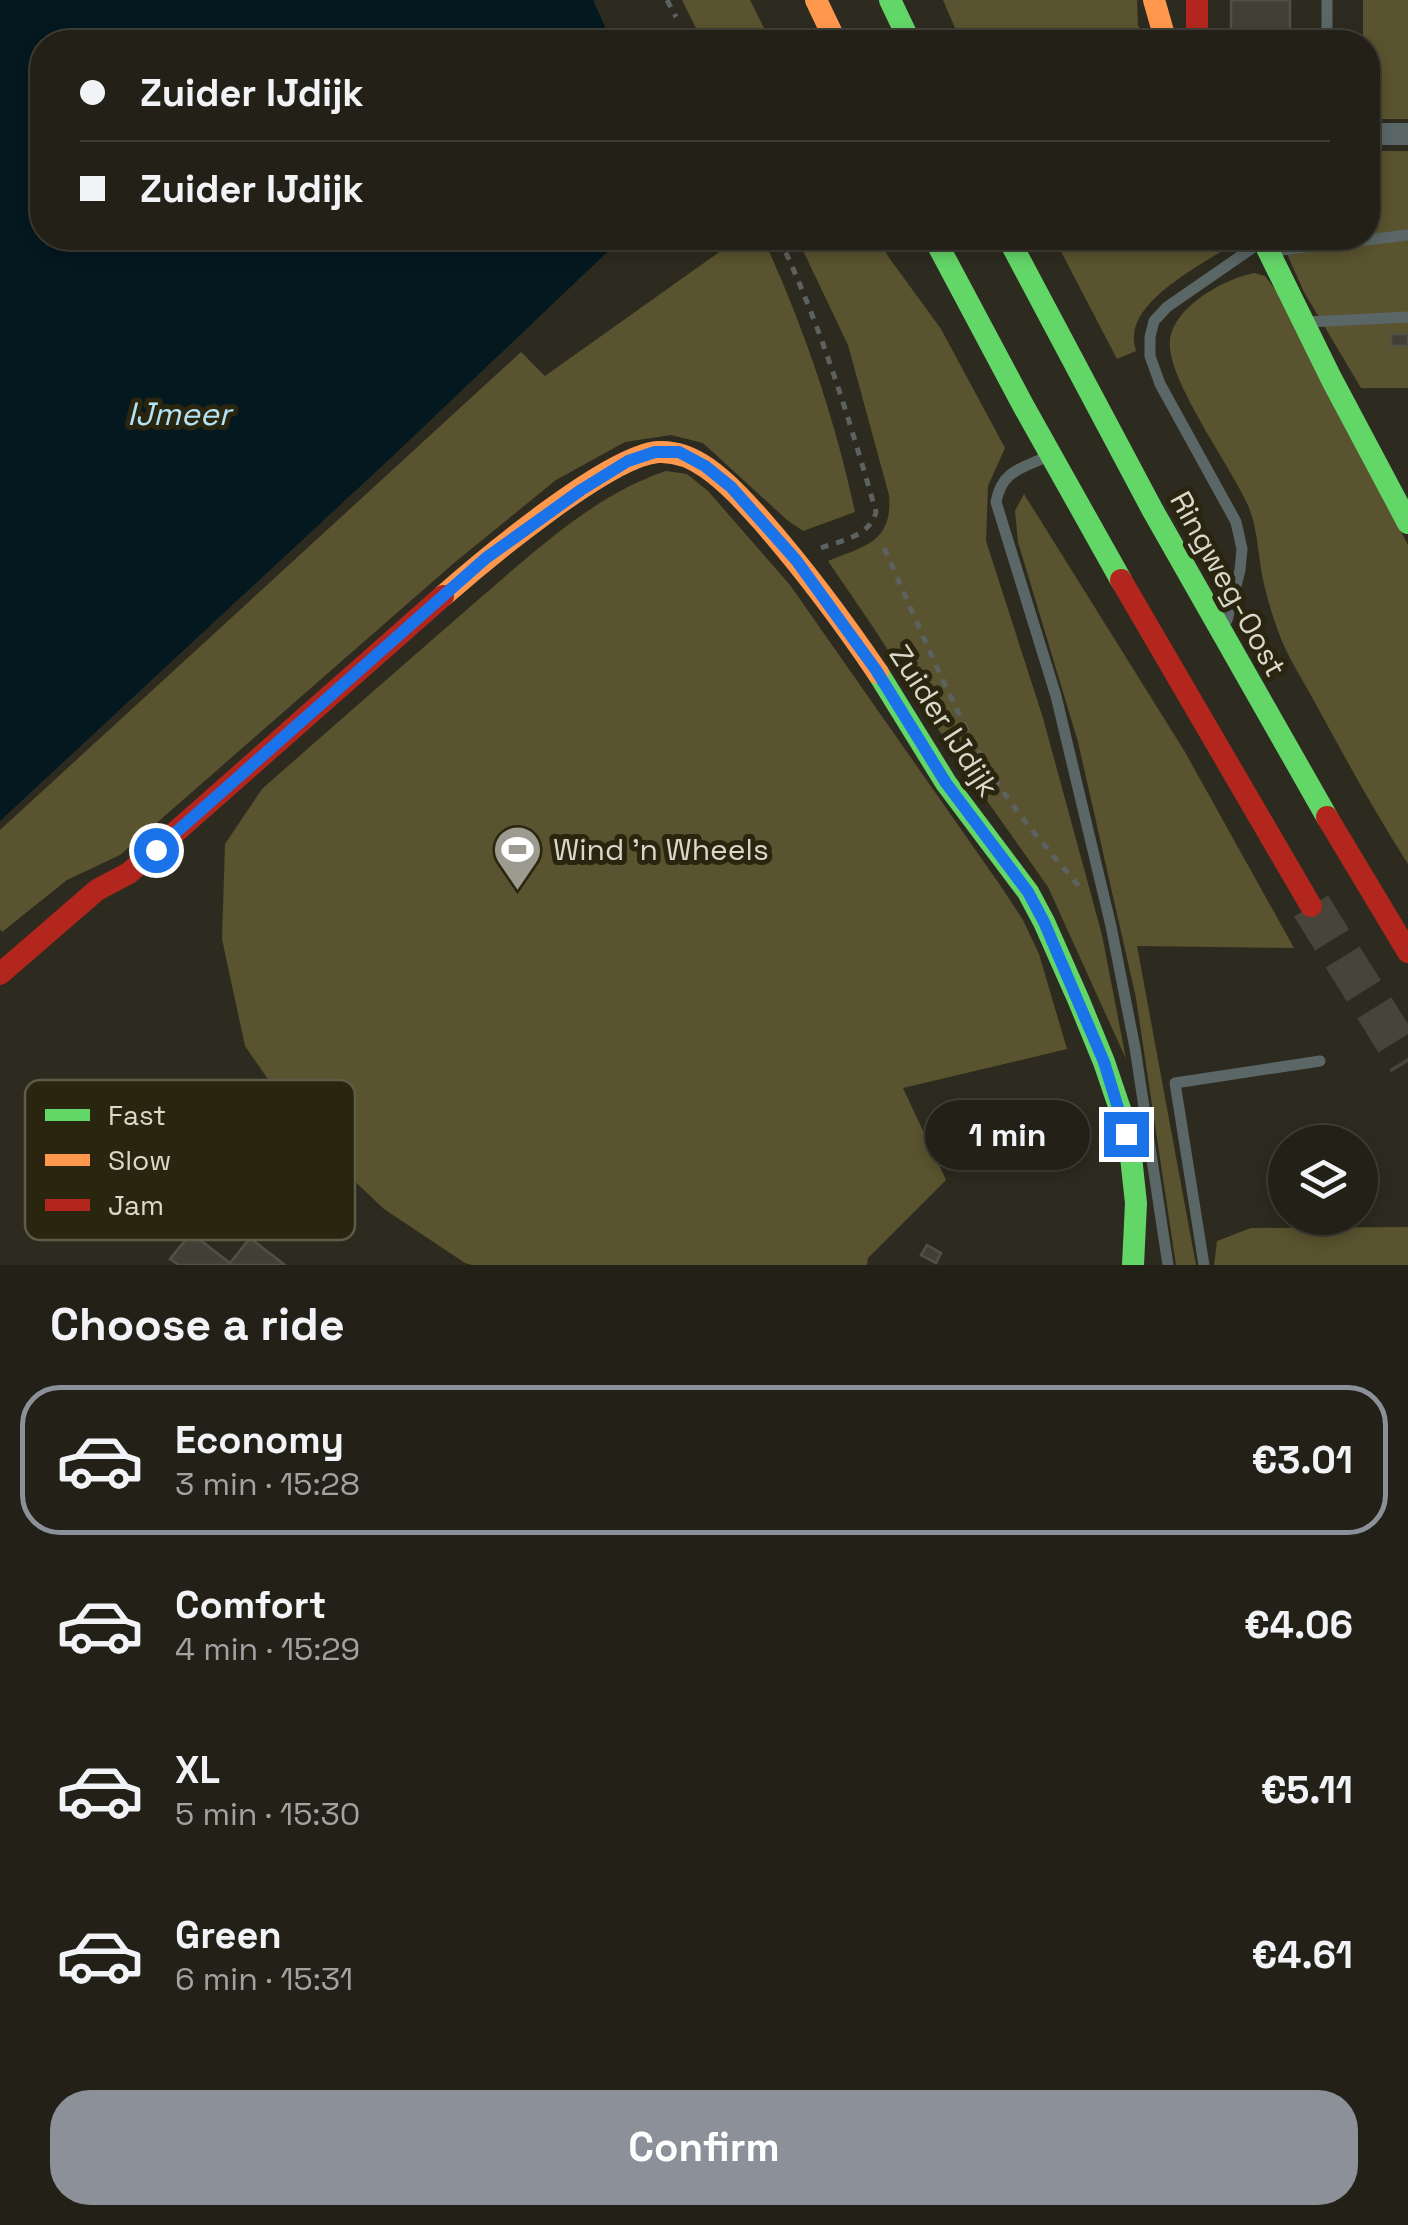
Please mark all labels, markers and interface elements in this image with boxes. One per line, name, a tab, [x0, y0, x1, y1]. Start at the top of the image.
text: Zuider IJdijk	[140, 69, 364, 117]
text: Zuider IJdijk	[140, 165, 364, 213]
water label: IJmeer	[127, 394, 234, 434]
street label: Ringweg-Oost	[1161, 484, 1295, 683]
street label: Zuider IJdijk	[881, 637, 1008, 804]
sports icon: Wind 'n Wheels	[492, 824, 544, 892]
route start	[134, 828, 179, 873]
place label: Wind 'n Wheels	[553, 830, 769, 869]
legend	[25, 1080, 355, 1240]
text: Fast	[108, 1097, 166, 1133]
callout: 1 min	[926, 1099, 1091, 1169]
route end	[1104, 1112, 1149, 1157]
text: 1 min	[968, 1115, 1047, 1155]
map controls	[1268, 1125, 1378, 1235]
button: layers	[1268, 1125, 1378, 1235]
text: Slow	[108, 1142, 171, 1178]
text: Jam	[108, 1187, 164, 1223]
text: Choose a ride	[50, 1296, 345, 1353]
icon: car	[55, 1415, 145, 1505]
text: Economy	[175, 1416, 344, 1464]
text: €3.01	[1251, 1436, 1353, 1484]
text: 3 min · 15:28	[175, 1464, 360, 1504]
icon: car	[55, 1580, 145, 1670]
text: Comfort	[175, 1581, 326, 1629]
text: €4.06	[1244, 1601, 1353, 1649]
text: 4 min · 15:29	[175, 1629, 360, 1669]
icon: car	[55, 1745, 145, 1835]
text: XL	[175, 1746, 220, 1794]
text: €5.11	[1261, 1766, 1353, 1814]
text: 5 min · 15:30	[175, 1794, 360, 1834]
icon: car	[55, 1910, 145, 2000]
text: Green	[175, 1911, 282, 1959]
text: €4.61	[1252, 1931, 1353, 1979]
text: 6 min · 15:31	[175, 1959, 353, 1999]
button: Confirm	[50, 2090, 1358, 2205]

